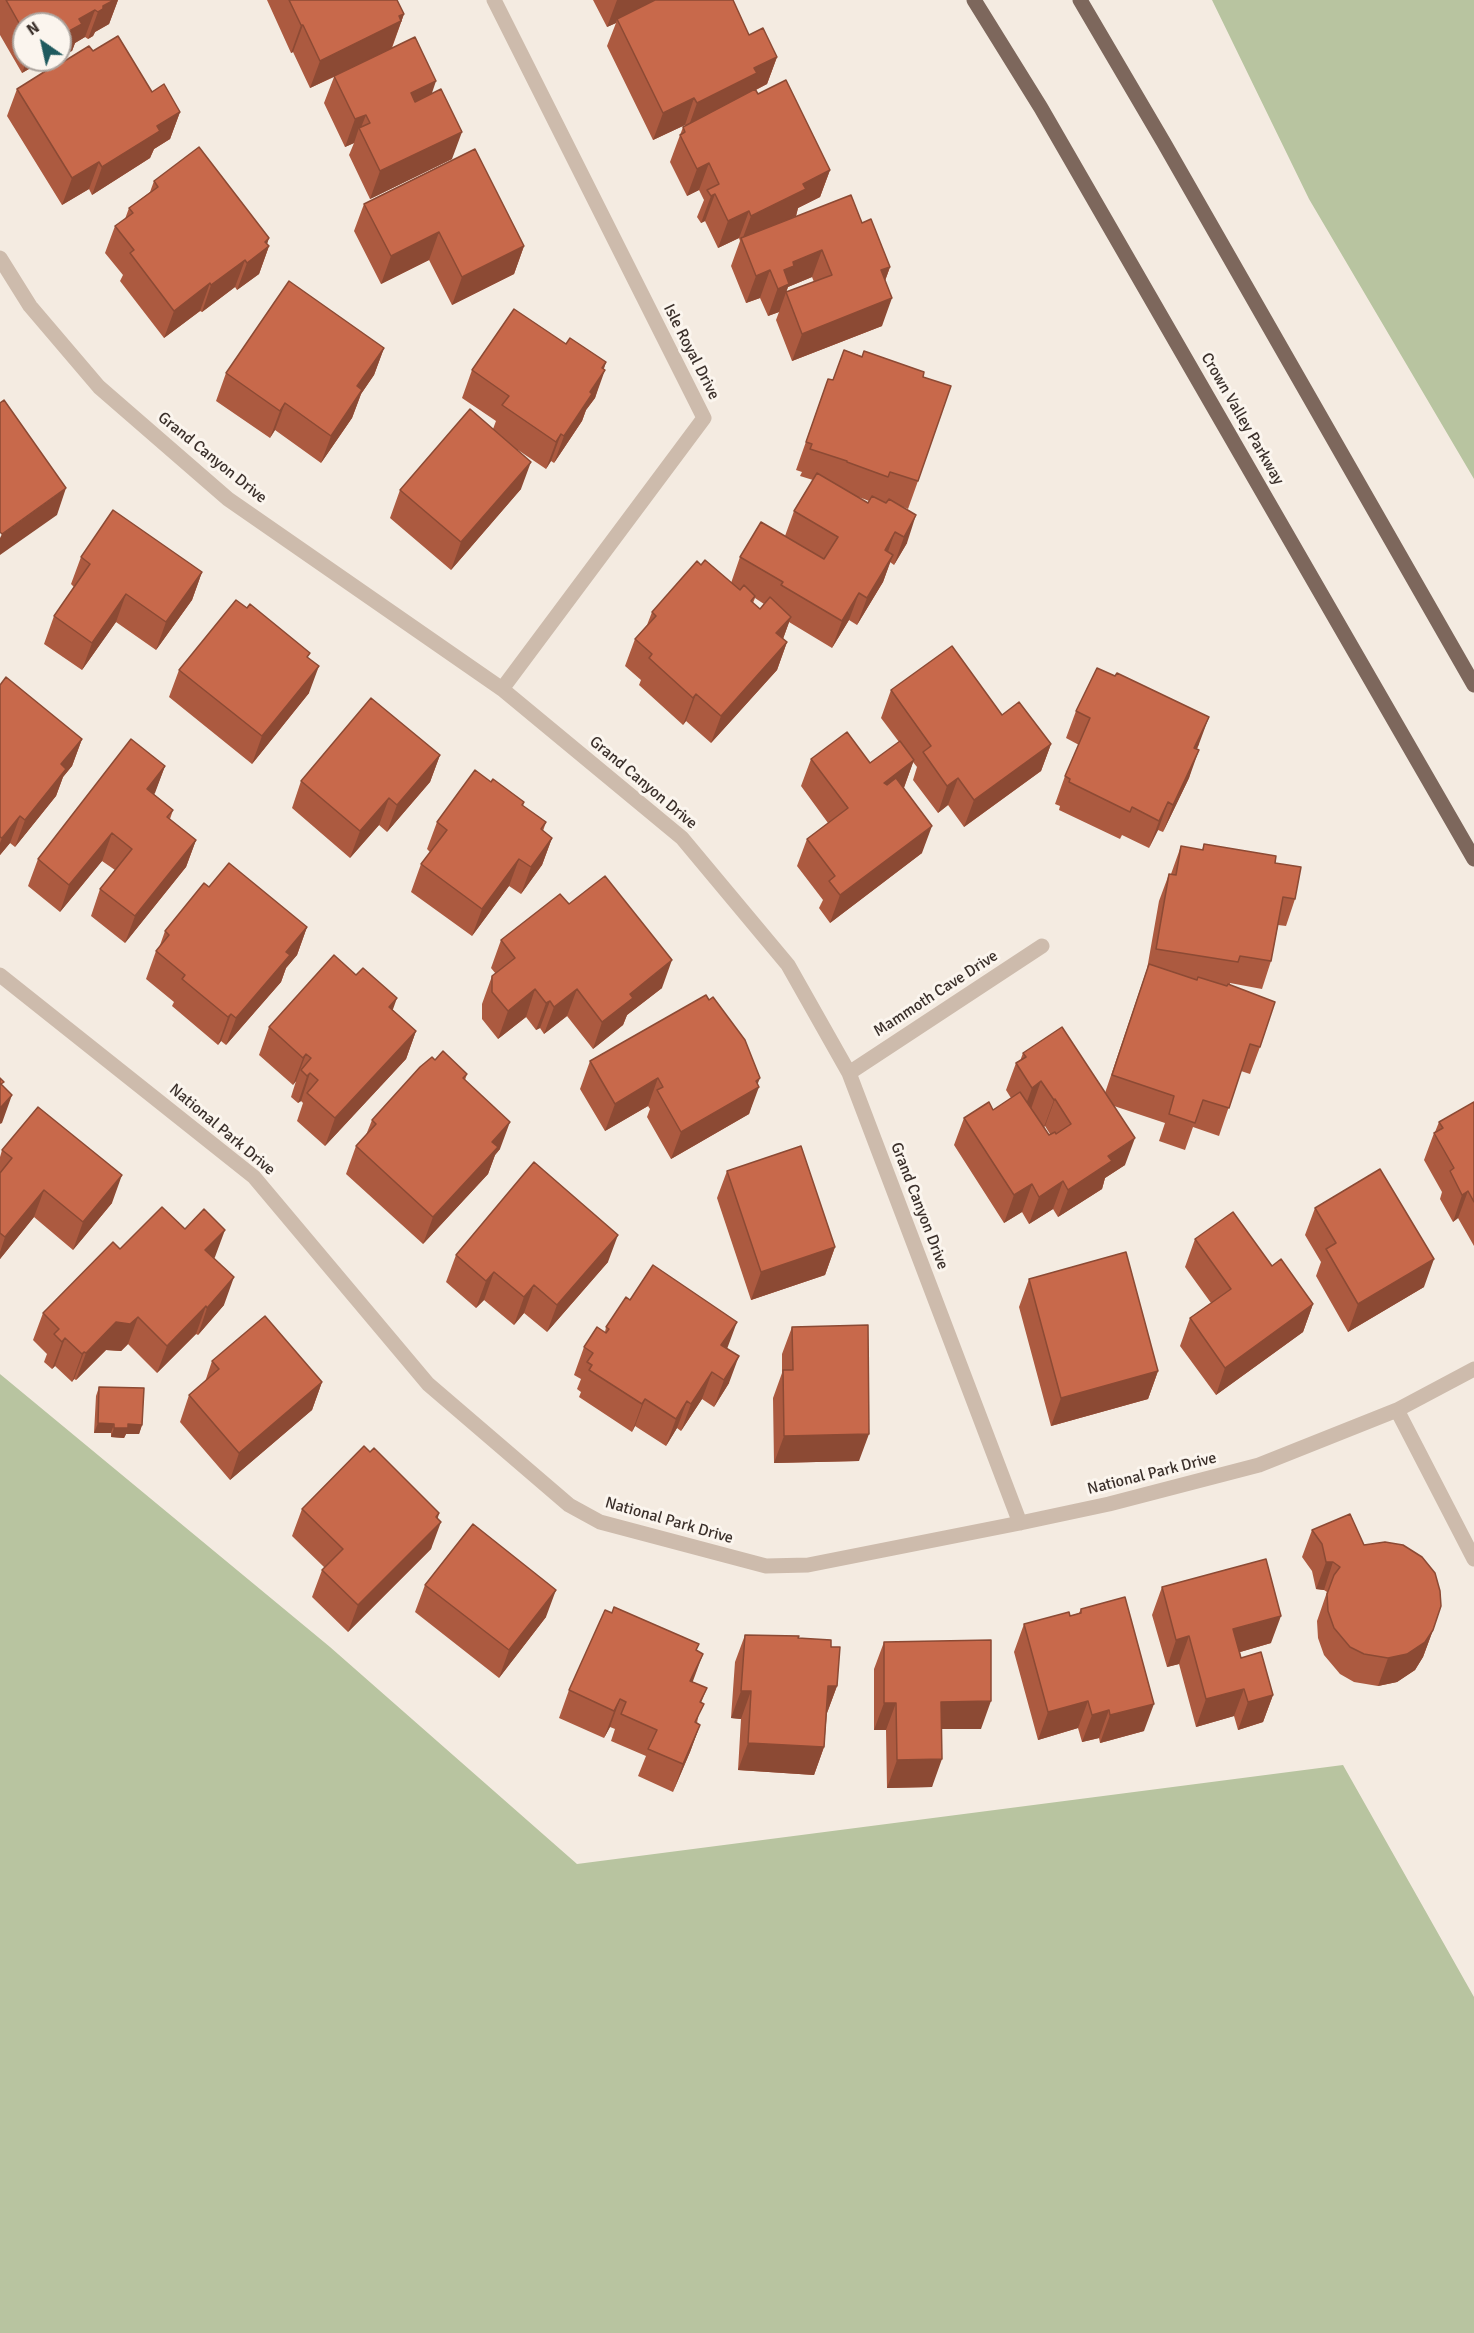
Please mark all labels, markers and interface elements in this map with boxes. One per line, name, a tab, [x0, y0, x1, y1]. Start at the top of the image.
north arrow	[12, 12, 72, 72]
text: N	[23, 17, 43, 40]
street label: Isle Royal Drive	[659, 301, 723, 403]
street label: Crown Valley Parkway	[1196, 350, 1288, 488]
street label: Grand Canyon Drive	[154, 408, 270, 508]
street label: Grand Canyon Drive	[585, 732, 701, 834]
street label: Mammoth Cave Drive	[870, 947, 1002, 1041]
street label: National Park Drive	[165, 1080, 279, 1180]
street label: Grand Canyon Drive	[886, 1140, 952, 1272]
street label: National Park Drive	[1085, 1449, 1219, 1499]
street label: National Park Drive	[603, 1494, 735, 1548]

